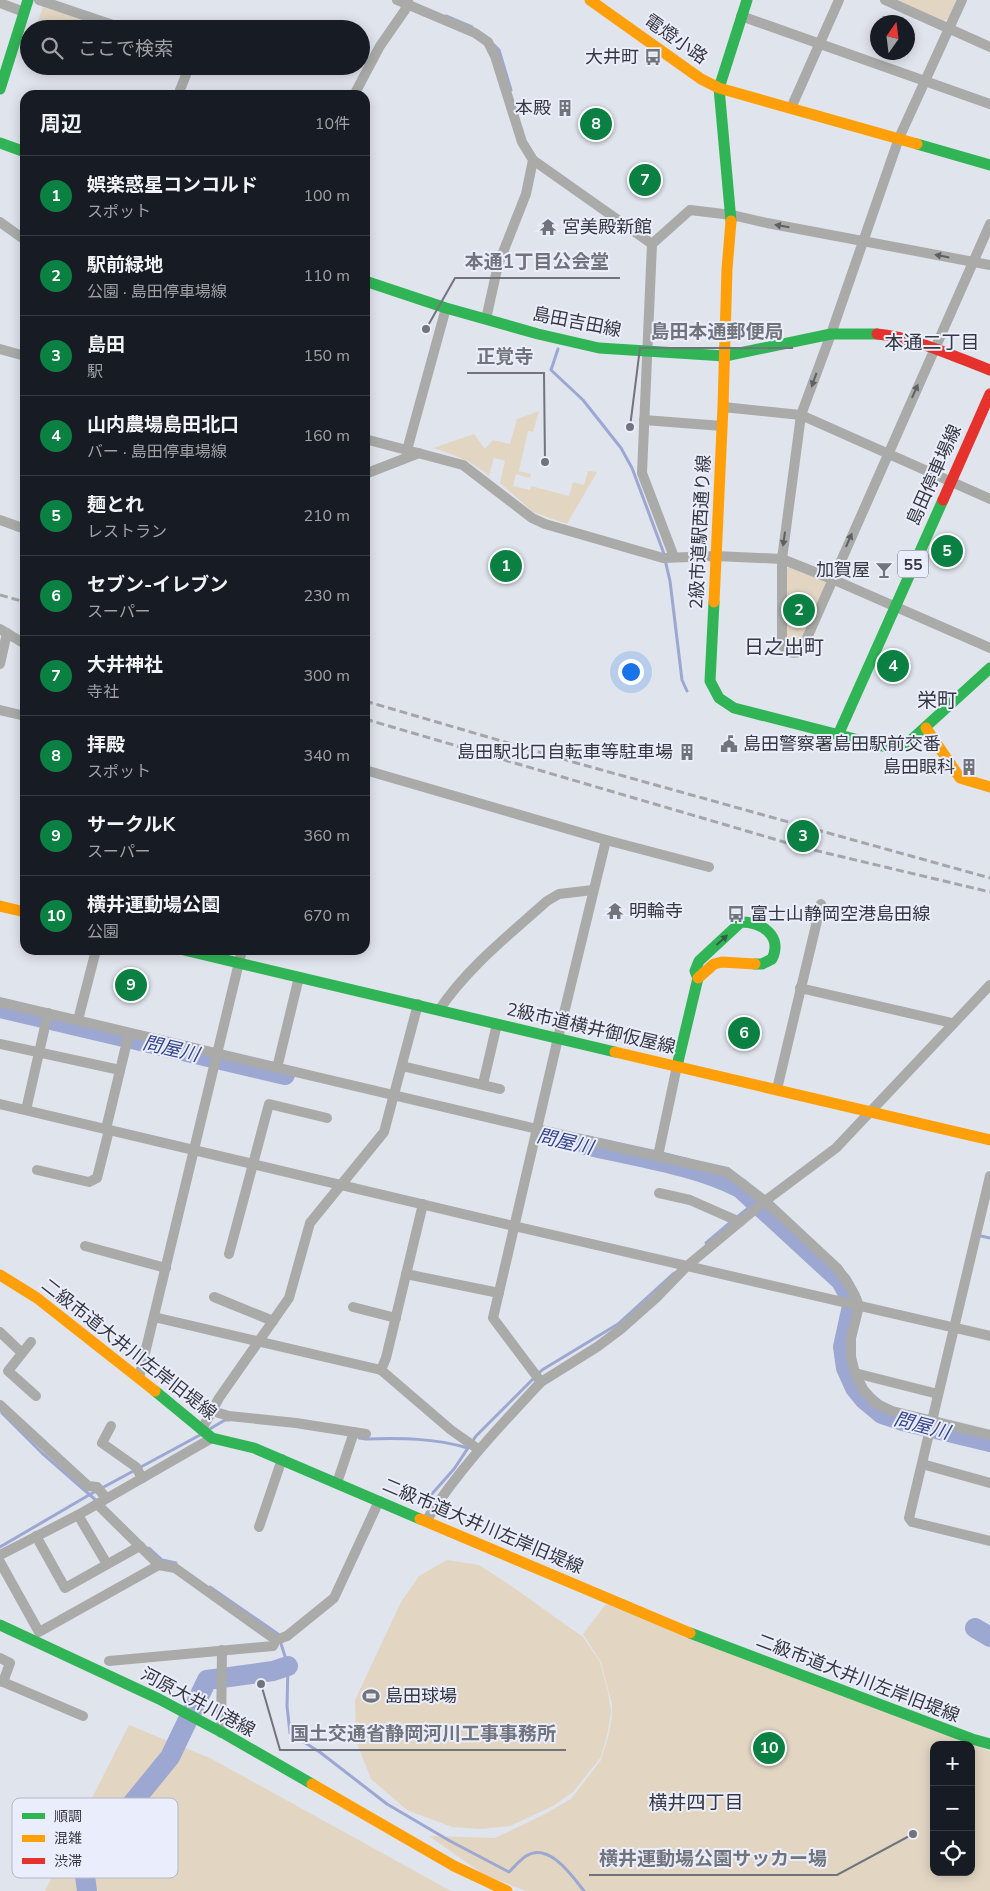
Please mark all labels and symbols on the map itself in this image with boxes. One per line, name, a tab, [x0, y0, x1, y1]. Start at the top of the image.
street label: 電燈小路	[640, 9, 712, 69]
north arrow	[870, 15, 915, 60]
place label: 大井町	[585, 45, 639, 69]
bus stop icon: 大井町	[643, 47, 663, 67]
place label: 本殿	[515, 96, 551, 120]
building icon: 本殿	[555, 98, 575, 118]
pin: 8	[580, 105, 612, 143]
pin: 7	[629, 161, 661, 199]
place label: 宮美殿新館	[562, 215, 652, 239]
temple icon: 宮美殿新館	[538, 217, 558, 237]
one-way arrow	[774, 222, 790, 230]
callout: 本通1丁目公会堂	[455, 244, 620, 278]
text: 本通1丁目公会堂	[465, 249, 609, 275]
one-way arrow	[935, 252, 950, 260]
street label: 島田吉田線	[531, 302, 623, 342]
callout: 島田本通郵便局	[640, 314, 793, 348]
text: 島田本通郵便局	[650, 319, 784, 345]
district label: 本通二丁目	[884, 330, 980, 356]
callout: 正覚寺	[467, 339, 544, 373]
text: 正覚寺	[476, 344, 534, 370]
one-way arrow	[810, 373, 818, 388]
one-way arrow	[912, 384, 920, 398]
street label: 島田停車場線	[901, 421, 967, 529]
street label: 2級市道駅西通り線	[684, 454, 716, 610]
one-way arrow	[780, 532, 788, 548]
pin: 5	[931, 532, 963, 570]
one-way arrow	[846, 533, 854, 547]
pin: 1	[490, 547, 522, 585]
road number: 55	[898, 550, 928, 578]
place label: 加賀屋	[816, 558, 870, 582]
bar icon: 加賀屋	[874, 560, 894, 580]
pin: 2	[783, 591, 815, 629]
district label: 日之出町	[744, 634, 824, 661]
pin: 4	[877, 647, 909, 685]
your location	[618, 659, 644, 685]
district label: 栄町	[917, 687, 957, 714]
place label: 島田警察署島田駅前交番	[743, 732, 941, 756]
public building icon: 島田警察署島田駅前交番	[719, 734, 739, 754]
place label: 島田駅北口自転車等駐車場	[457, 740, 673, 764]
building icon: 島田駅北口自転車等駐車場	[677, 742, 697, 762]
place label: 島田眼科	[883, 755, 955, 779]
building icon: 島田眼科	[959, 757, 979, 777]
pin: 3	[787, 817, 819, 855]
place label: 明輪寺	[629, 899, 683, 923]
temple icon: 明輪寺	[605, 901, 625, 921]
place label: 富士山静岡空港島田線	[750, 902, 930, 926]
bus stop icon: 富士山静岡空港島田線	[726, 904, 746, 924]
one-way arrow	[715, 934, 727, 946]
pin: 9	[115, 966, 147, 1004]
street label: 2級市道横井御仮屋線	[504, 997, 678, 1059]
pin: 6	[728, 1014, 760, 1052]
water label: 問屋川	[140, 1030, 203, 1069]
water label: 問屋川	[534, 1123, 597, 1162]
street label: 二級市道大井川左岸旧堤線	[37, 1273, 221, 1425]
water label: 問屋川	[891, 1406, 955, 1446]
street label: 二級市道大井川左岸旧堤線	[379, 1473, 587, 1579]
street label: 二級市道大井川左岸旧堤線	[753, 1628, 963, 1728]
street label: 河原大井川港線	[137, 1662, 259, 1742]
place label: 島田球場	[385, 1684, 457, 1708]
sports icon: 島田球場	[361, 1686, 381, 1706]
callout: 国土交通省静岡河川工事事務所	[280, 1716, 566, 1750]
text: 国土交通省静岡河川工事事務所	[290, 1721, 556, 1747]
pin: 10	[753, 1729, 785, 1767]
district label: 横井四丁目	[648, 1790, 744, 1816]
legend	[12, 1798, 178, 1878]
text: 順調	[54, 1807, 82, 1826]
text: 混雑	[54, 1829, 82, 1848]
callout: 横井運動場公園サッカー場	[589, 1841, 837, 1875]
text: 横井運動場公園サッカー場	[599, 1846, 827, 1872]
text: 渋滞	[54, 1852, 82, 1871]

